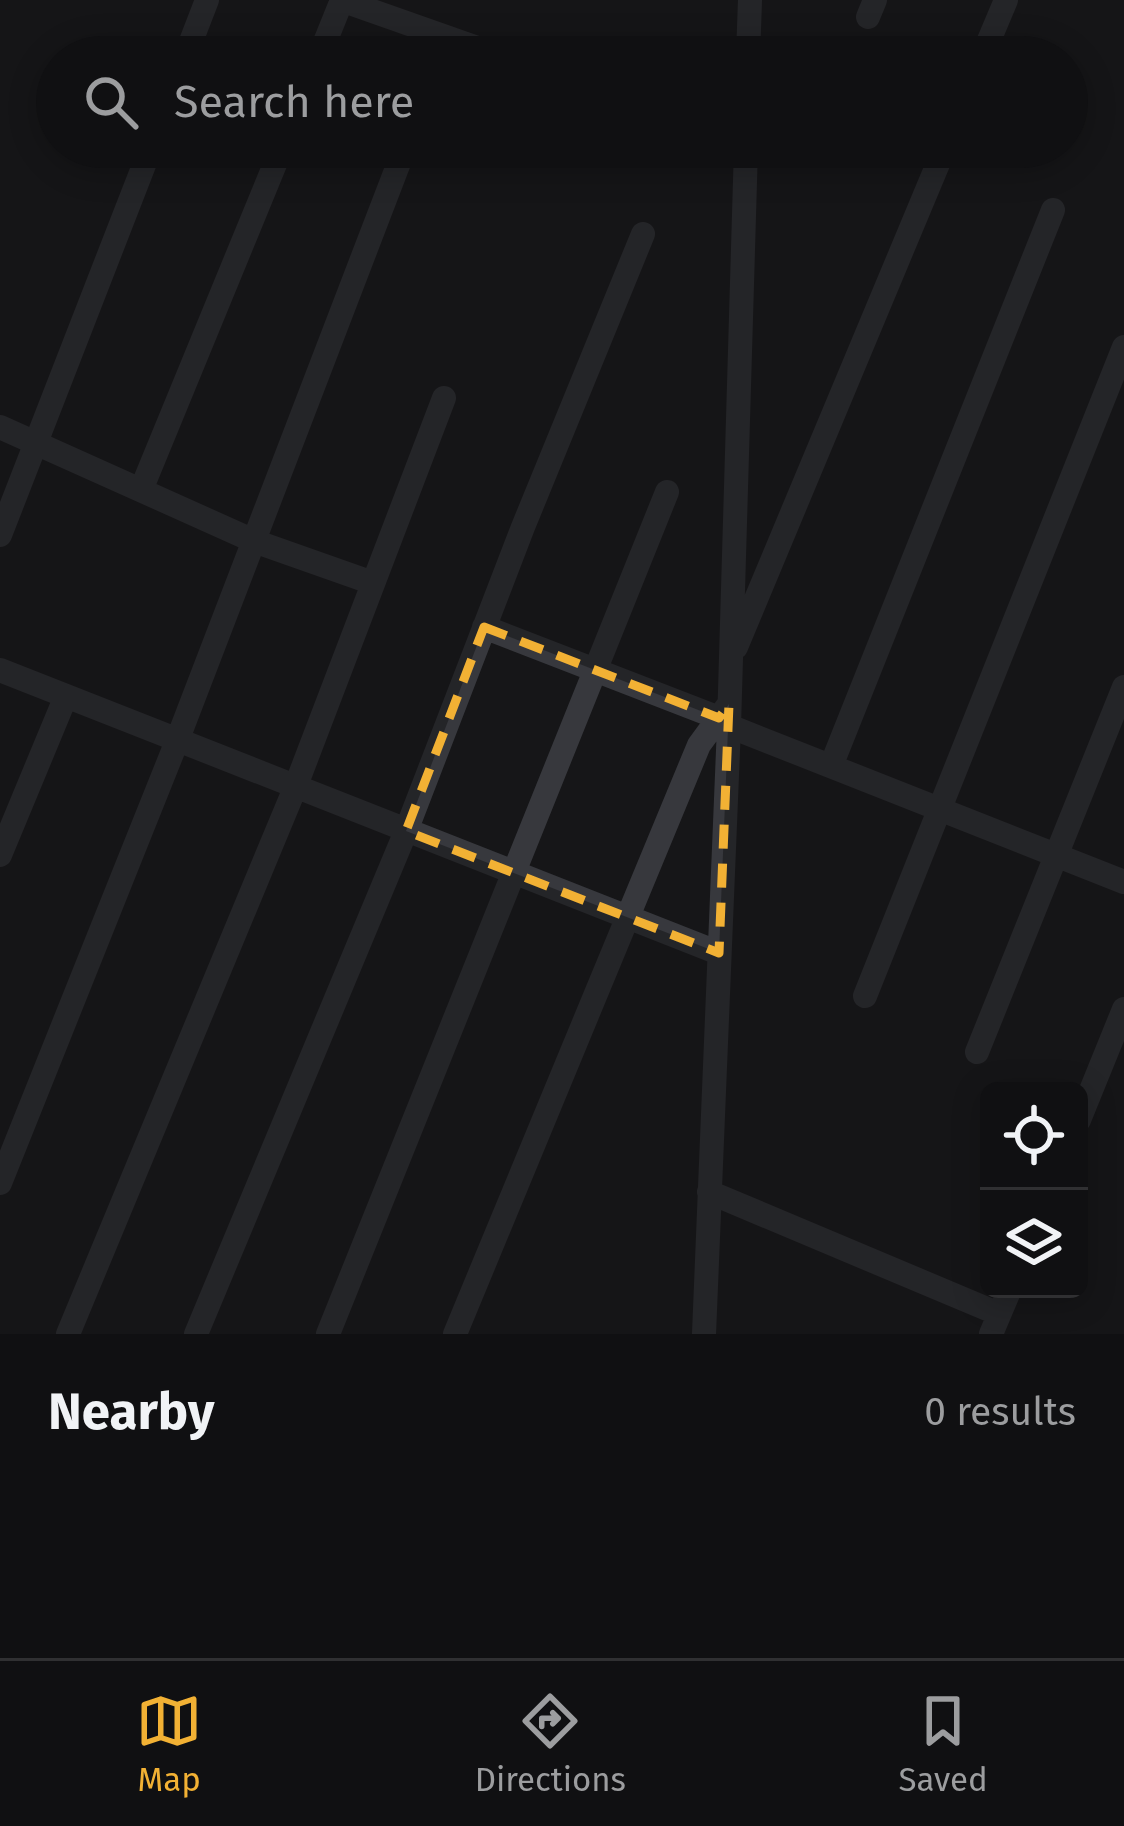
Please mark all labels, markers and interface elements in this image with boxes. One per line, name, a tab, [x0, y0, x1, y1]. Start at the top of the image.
search box	[36, 36, 1088, 168]
icon: search	[78, 69, 144, 135]
text: Search here	[174, 75, 414, 129]
map controls	[980, 1082, 1088, 1298]
button: locate	[980, 1082, 1088, 1190]
button: layers	[980, 1190, 1088, 1298]
text: Nearby	[48, 1381, 214, 1443]
text: 0 results	[924, 1389, 1076, 1435]
tab: Map	[136, 1688, 202, 1800]
tab: Directions	[475, 1688, 626, 1800]
tab: Saved	[898, 1688, 988, 1800]

